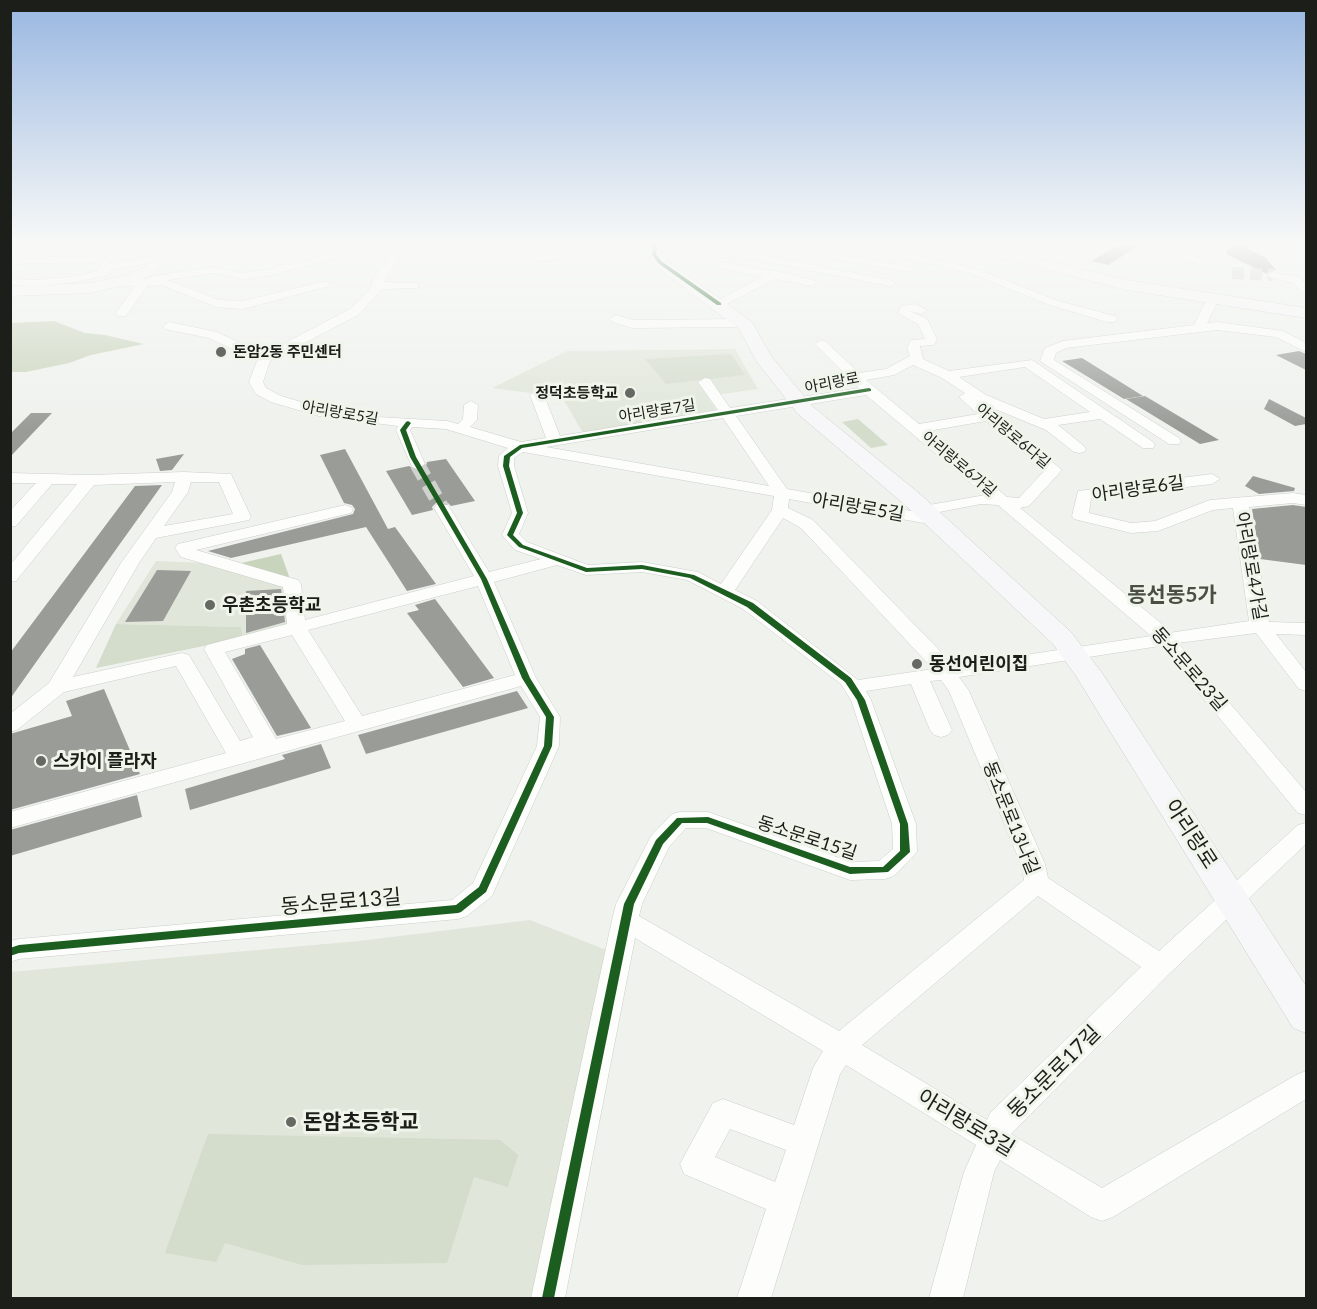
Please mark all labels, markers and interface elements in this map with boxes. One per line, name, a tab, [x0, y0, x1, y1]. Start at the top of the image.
place label: 돈암2동 주민센터	[233, 343, 342, 361]
marker: 돈암2동 주민센터	[214, 345, 228, 359]
street label: 아리랑로	[803, 369, 861, 397]
place label: 정덕초등학교	[535, 384, 618, 402]
marker: 정덕초등학교	[623, 386, 637, 400]
street label: 아리랑로7길	[617, 396, 697, 426]
street label: 아리랑로5길	[300, 397, 380, 429]
street label: 아리랑로6다길	[972, 400, 1054, 472]
street label: 아리랑로6가길	[918, 428, 1000, 500]
street label: 아리랑로6길	[1090, 472, 1186, 506]
street label: 아리랑로5길	[810, 488, 906, 526]
street label: 아리랑로4가길	[1231, 510, 1271, 622]
district label: 동선동5가	[1127, 582, 1217, 608]
place label: 우촌초등학교	[222, 594, 321, 616]
marker: 우촌초등학교	[203, 598, 217, 612]
street label: 동소문로23길	[1147, 623, 1231, 715]
place label: 동선어린이집	[929, 653, 1028, 675]
marker: 동선어린이집	[910, 657, 924, 671]
place label: 스카이 플라자	[53, 750, 157, 772]
marker: 스카이 플라자	[34, 754, 48, 768]
street label: 동소문로13나길	[978, 758, 1044, 878]
street label: 아리랑로	[1159, 795, 1223, 873]
street label: 동소문로15길	[754, 812, 860, 864]
street label: 동소문로13길	[280, 884, 402, 920]
street label: 동소문로17길	[1002, 1020, 1106, 1124]
street label: 아리랑로3길	[913, 1084, 1019, 1162]
place label: 돈암초등학교	[303, 1109, 419, 1135]
marker: 돈암초등학교	[284, 1115, 298, 1129]

